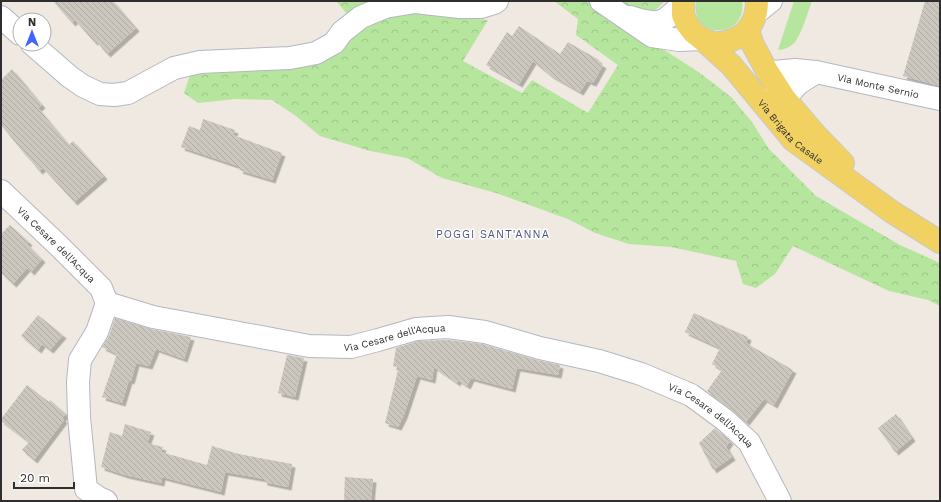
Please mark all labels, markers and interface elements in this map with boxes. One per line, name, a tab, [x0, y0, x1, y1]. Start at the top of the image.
north arrow	[12, 12, 52, 52]
text: N	[28, 16, 36, 29]
street label: Via Monte Sernio	[836, 71, 920, 100]
street label: Via Brigata Casale	[756, 97, 826, 166]
street label: Via Cesare dell'Acqua	[15, 204, 98, 285]
district label: POGGI SANT'ANNA	[436, 228, 550, 241]
street label: Via Cesare dell'Acqua	[343, 322, 446, 353]
street label: Via Cesare dell'Acqua	[667, 381, 757, 450]
scale bar	[14, 464, 74, 490]
text: 20 m	[20, 471, 50, 485]

